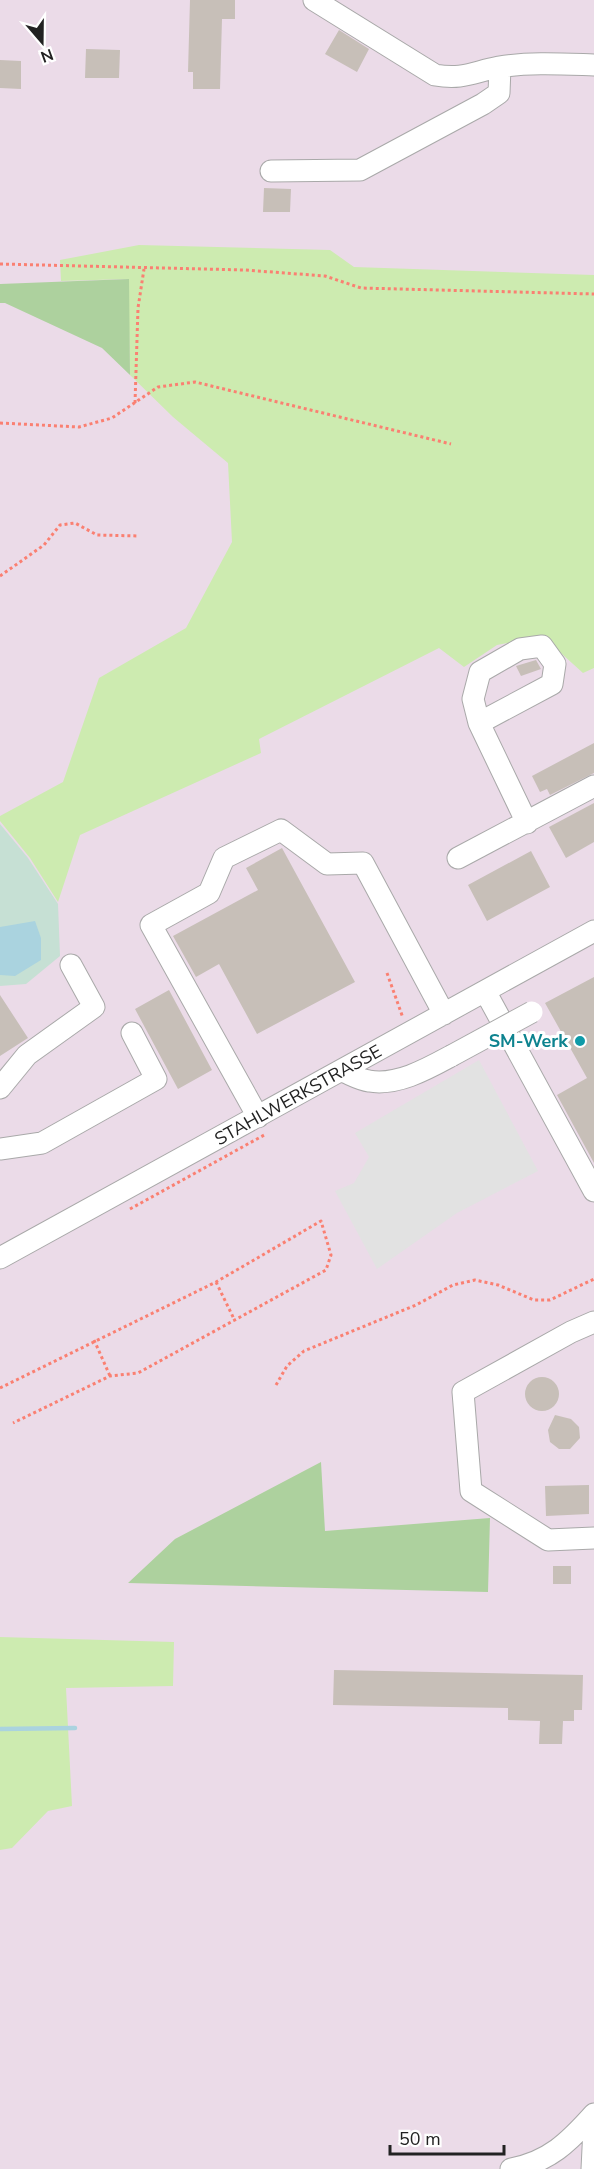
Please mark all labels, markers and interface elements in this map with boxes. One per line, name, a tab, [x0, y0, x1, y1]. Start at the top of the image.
north arrow	[12, 12, 72, 72]
text: N	[37, 43, 56, 68]
place label: SM-Werk	[489, 1029, 568, 1053]
marker: SM-Werk	[573, 1034, 587, 1048]
street label: STAHLWERKSTRASSE	[210, 1039, 386, 1151]
scale bar	[390, 2118, 504, 2156]
text: 50 m	[399, 2127, 441, 2151]

